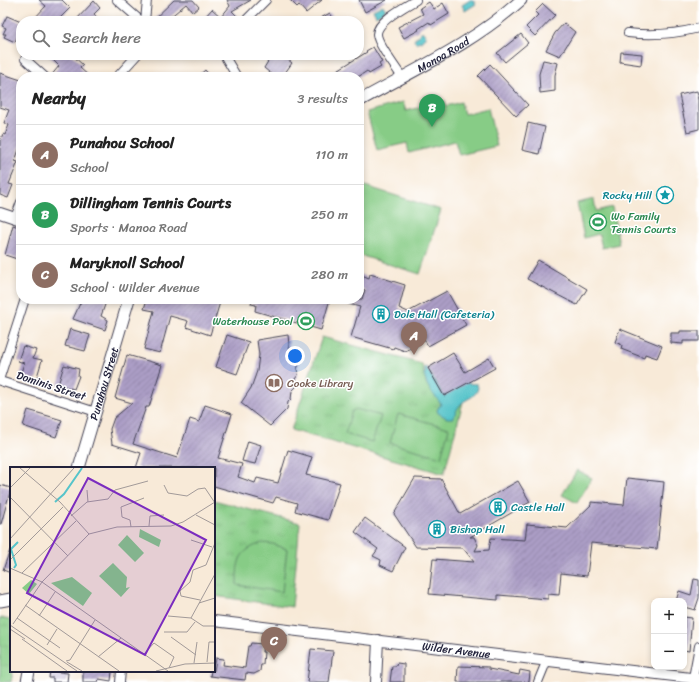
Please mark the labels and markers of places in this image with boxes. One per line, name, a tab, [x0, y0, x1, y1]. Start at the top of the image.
pin: B	[419, 94, 445, 127]
place icon: Rocky Hill	[655, 185, 675, 205]
place label: Rocky Hill	[603, 186, 653, 205]
place label: Wo Family Tennis Courts	[611, 207, 677, 239]
sports icon: Wo Family Tennis Courts	[588, 212, 608, 232]
building icon: Dole Hall (Cafeteria)	[371, 304, 391, 324]
place label: Dole Hall (Cafeteria)	[394, 305, 495, 324]
sports icon: Waterhouse Pool	[296, 311, 316, 331]
place label: Waterhouse Pool	[213, 312, 294, 331]
pin: A	[401, 322, 427, 355]
library icon: Cooke Library	[264, 373, 284, 393]
place label: Cooke Library	[287, 374, 354, 393]
building icon: Castle Hall	[488, 497, 508, 517]
place label: Castle Hall	[511, 498, 565, 517]
building icon: Bishop Hall	[427, 519, 447, 539]
place label: Bishop Hall	[450, 520, 506, 539]
pin: C	[261, 627, 287, 660]

